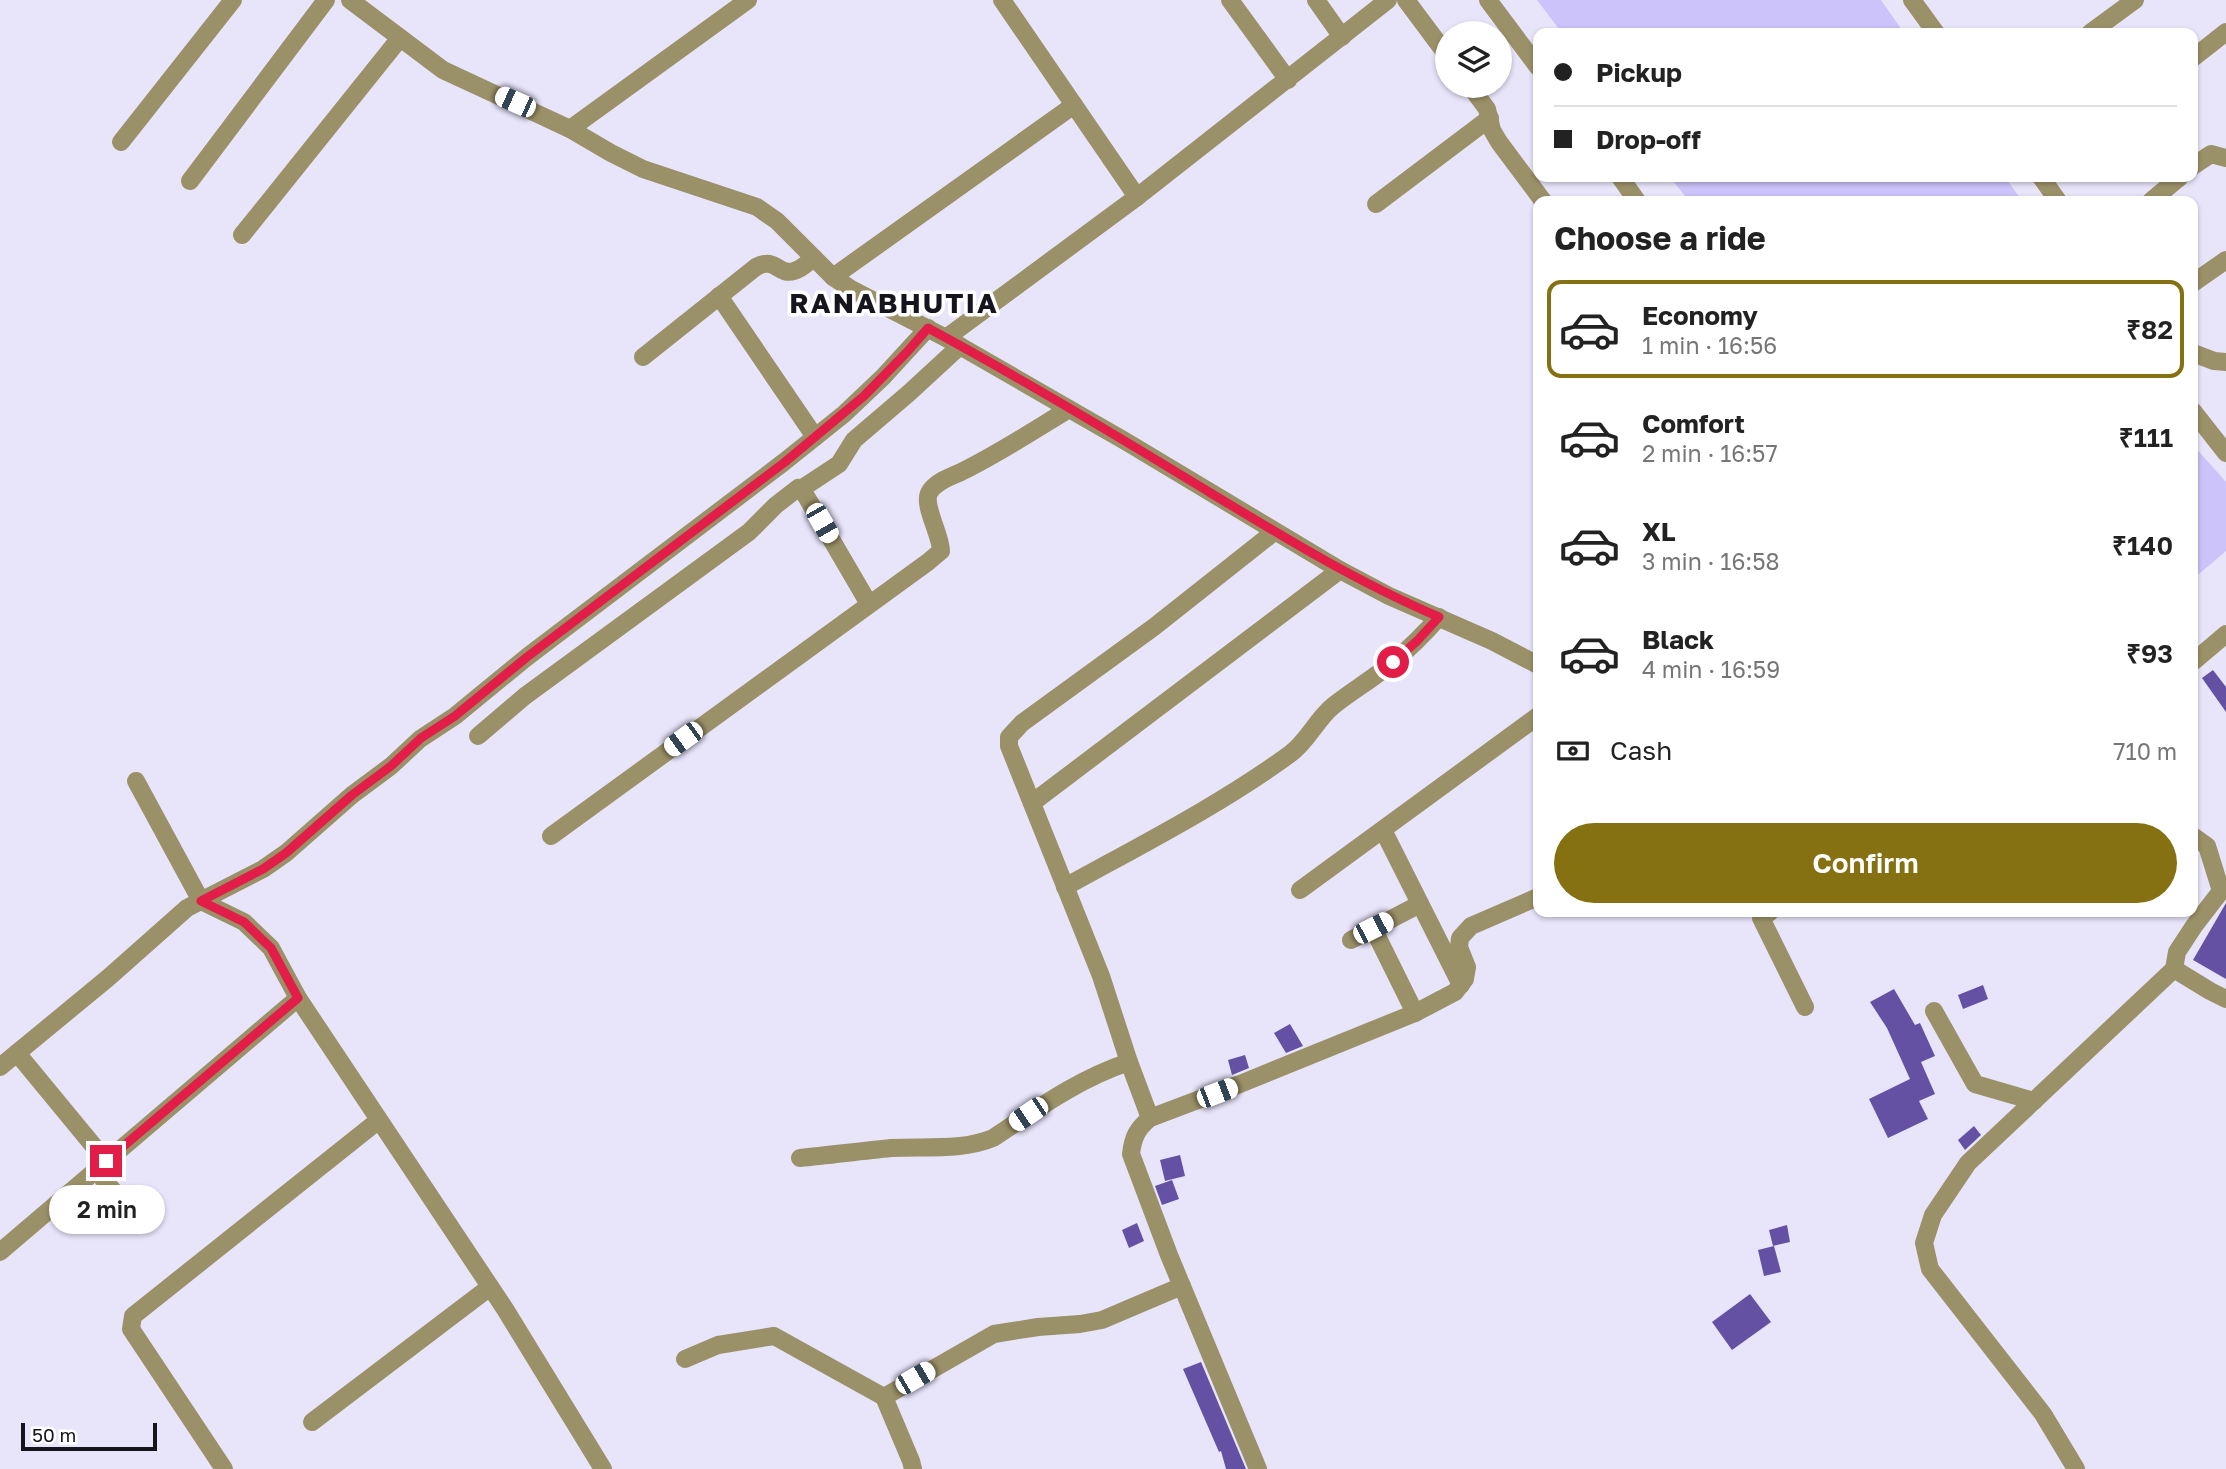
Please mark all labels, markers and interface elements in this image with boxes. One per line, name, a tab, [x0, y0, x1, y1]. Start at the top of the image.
map controls	[1435, 21, 1512, 98]
button: layers	[1435, 21, 1512, 98]
text: Pickup	[1596, 57, 1682, 88]
car	[492, 84, 539, 120]
text: Drop-off	[1596, 124, 1701, 155]
text: Choose a ride	[1554, 219, 1766, 257]
district label: RANABHUTIA	[789, 286, 999, 319]
icon: car	[1558, 298, 1621, 361]
text: Economy	[1642, 300, 1758, 331]
text: ₹82	[2126, 314, 2173, 345]
text: 1 min · 16:56	[1642, 331, 1777, 359]
icon: car	[1558, 406, 1621, 469]
text: Comfort	[1642, 408, 1745, 439]
text: ₹111	[2119, 422, 2173, 453]
text: 2 min · 16:57	[1642, 439, 1778, 467]
car	[803, 500, 842, 546]
icon: car	[1558, 514, 1621, 577]
text: XL	[1642, 516, 1676, 547]
text: ₹140	[2112, 530, 2173, 561]
text: 3 min · 16:58	[1642, 547, 1780, 575]
icon: car	[1558, 622, 1621, 685]
text: Black	[1642, 624, 1714, 655]
text: ₹93	[2126, 638, 2173, 669]
route start	[1377, 646, 1409, 678]
text: 4 min · 16:59	[1642, 655, 1780, 683]
car	[660, 718, 707, 760]
icon: cash	[1554, 732, 1592, 770]
text: Cash	[1610, 735, 1672, 766]
text: 710 m	[2113, 737, 2177, 765]
button: Confirm	[1554, 823, 2177, 903]
car	[1350, 909, 1397, 947]
car	[1194, 1076, 1241, 1110]
car	[1005, 1094, 1052, 1134]
route end	[90, 1145, 122, 1177]
callout: 2 min	[48, 1186, 164, 1234]
text: 2 min	[77, 1195, 137, 1223]
car	[892, 1358, 939, 1398]
scale bar	[21, 1420, 158, 1452]
text: 50 m	[32, 1423, 76, 1446]

